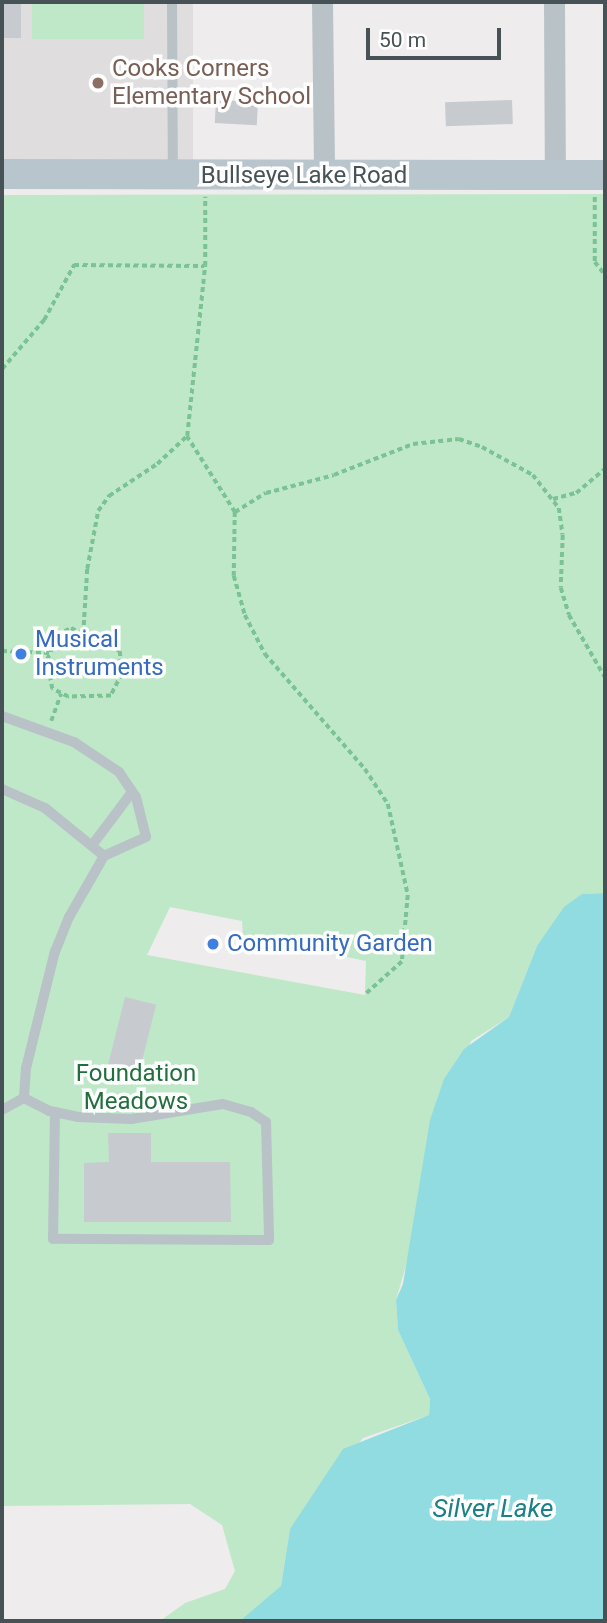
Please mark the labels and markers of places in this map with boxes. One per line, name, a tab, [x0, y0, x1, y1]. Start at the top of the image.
place label: Cooks Corners Elementary School	[112, 55, 311, 111]
marker: Cooks Corners Elementary School	[90, 75, 106, 91]
place label: Musical Instruments	[35, 626, 164, 682]
marker: Musical Instruments	[13, 646, 29, 662]
place label: Community Garden	[227, 930, 433, 958]
marker: Community Garden	[205, 936, 221, 952]

